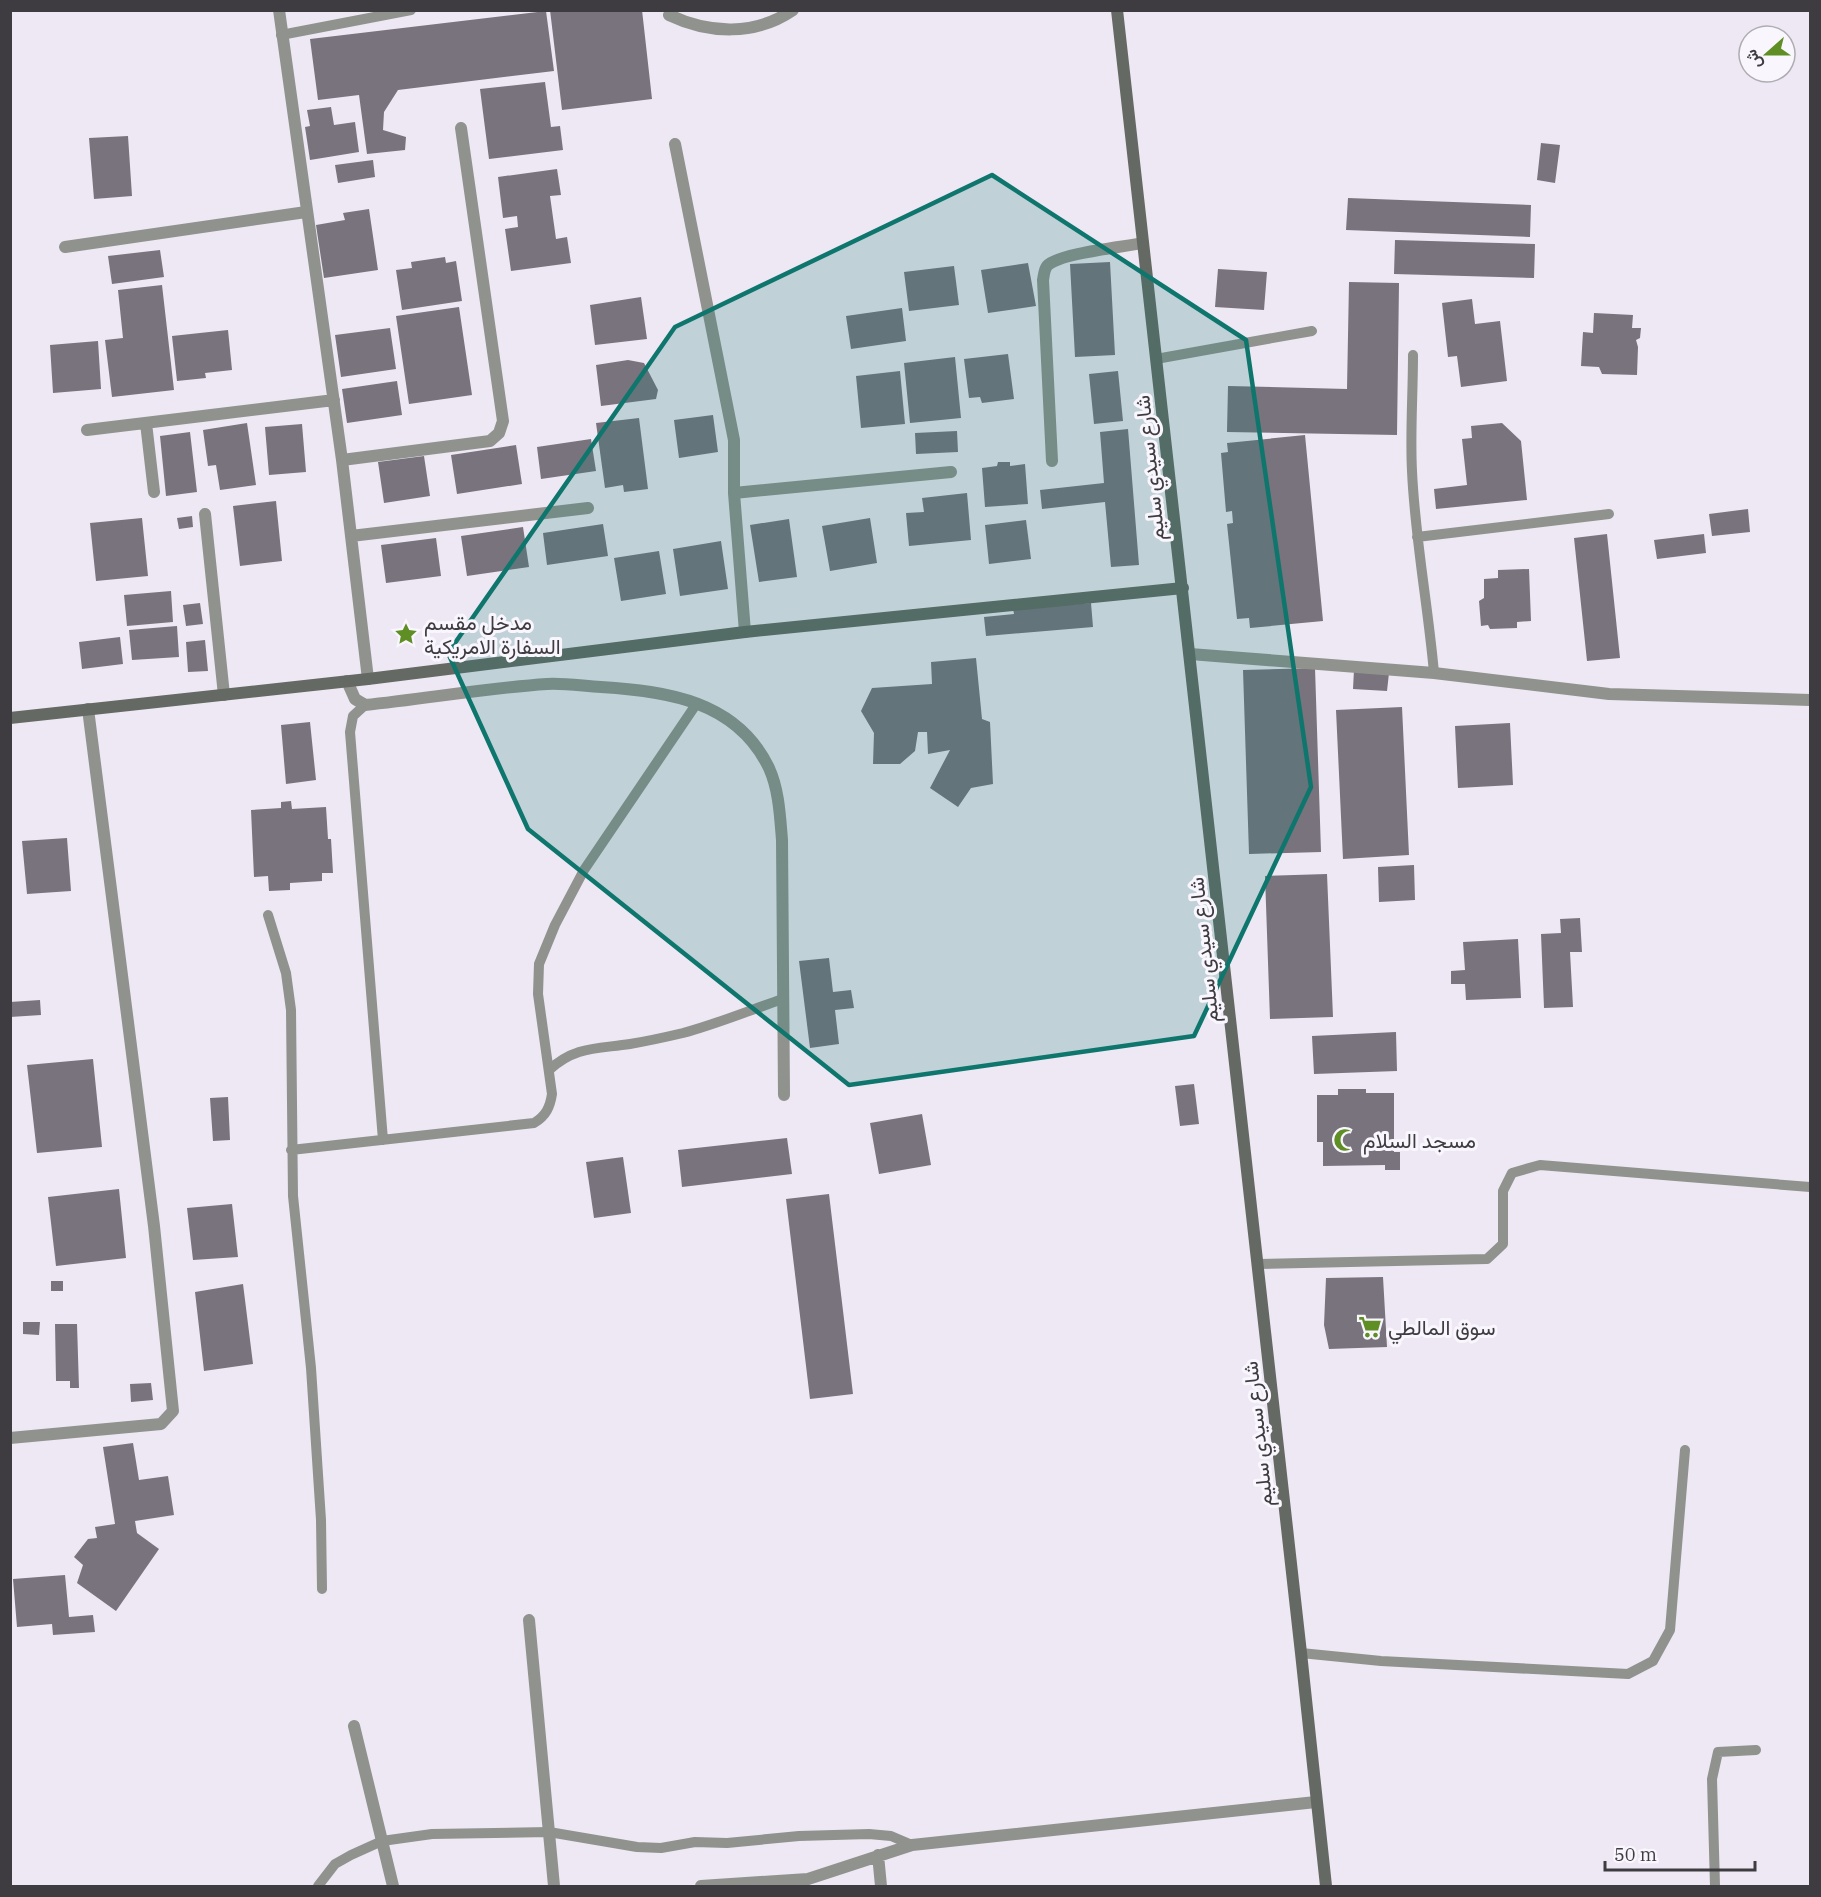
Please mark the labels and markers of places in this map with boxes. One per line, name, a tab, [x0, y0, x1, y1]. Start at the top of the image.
place label: مدخل مقسم السفارة الامريكية	[424, 608, 561, 660]
place icon: مدخل مقسم السفارة الامريكية	[393, 621, 419, 647]
place label: مسجد السلام	[1363, 1126, 1476, 1155]
mosque icon: مسجد السلام	[1332, 1127, 1358, 1153]
place label: سوق المالطي	[1388, 1313, 1496, 1345]
supermarket icon: سوق المالطي	[1357, 1314, 1383, 1340]

